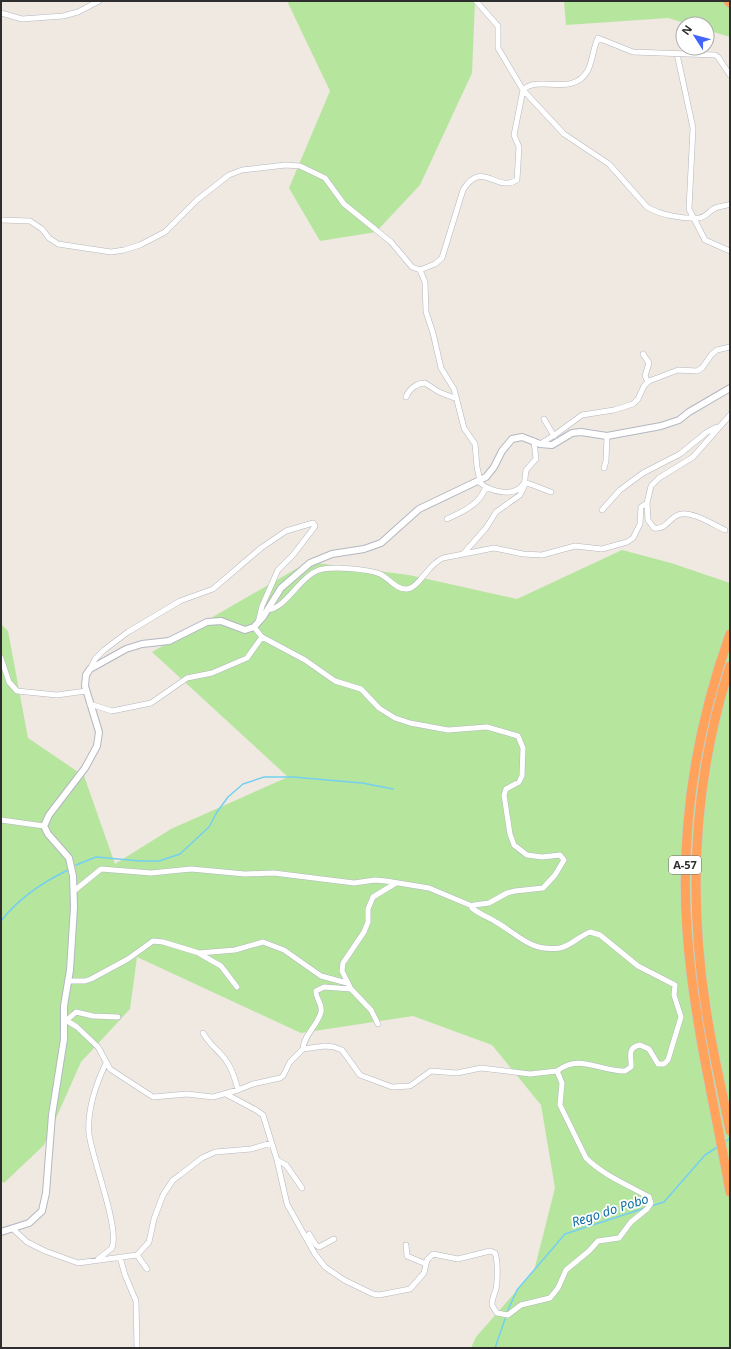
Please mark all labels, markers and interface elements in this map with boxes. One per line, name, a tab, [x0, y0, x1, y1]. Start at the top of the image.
north arrow	[675, 16, 715, 56]
text: N	[678, 22, 695, 38]
road number: A-57	[669, 856, 701, 874]
water label: Rego do Pobo	[569, 1189, 651, 1231]

